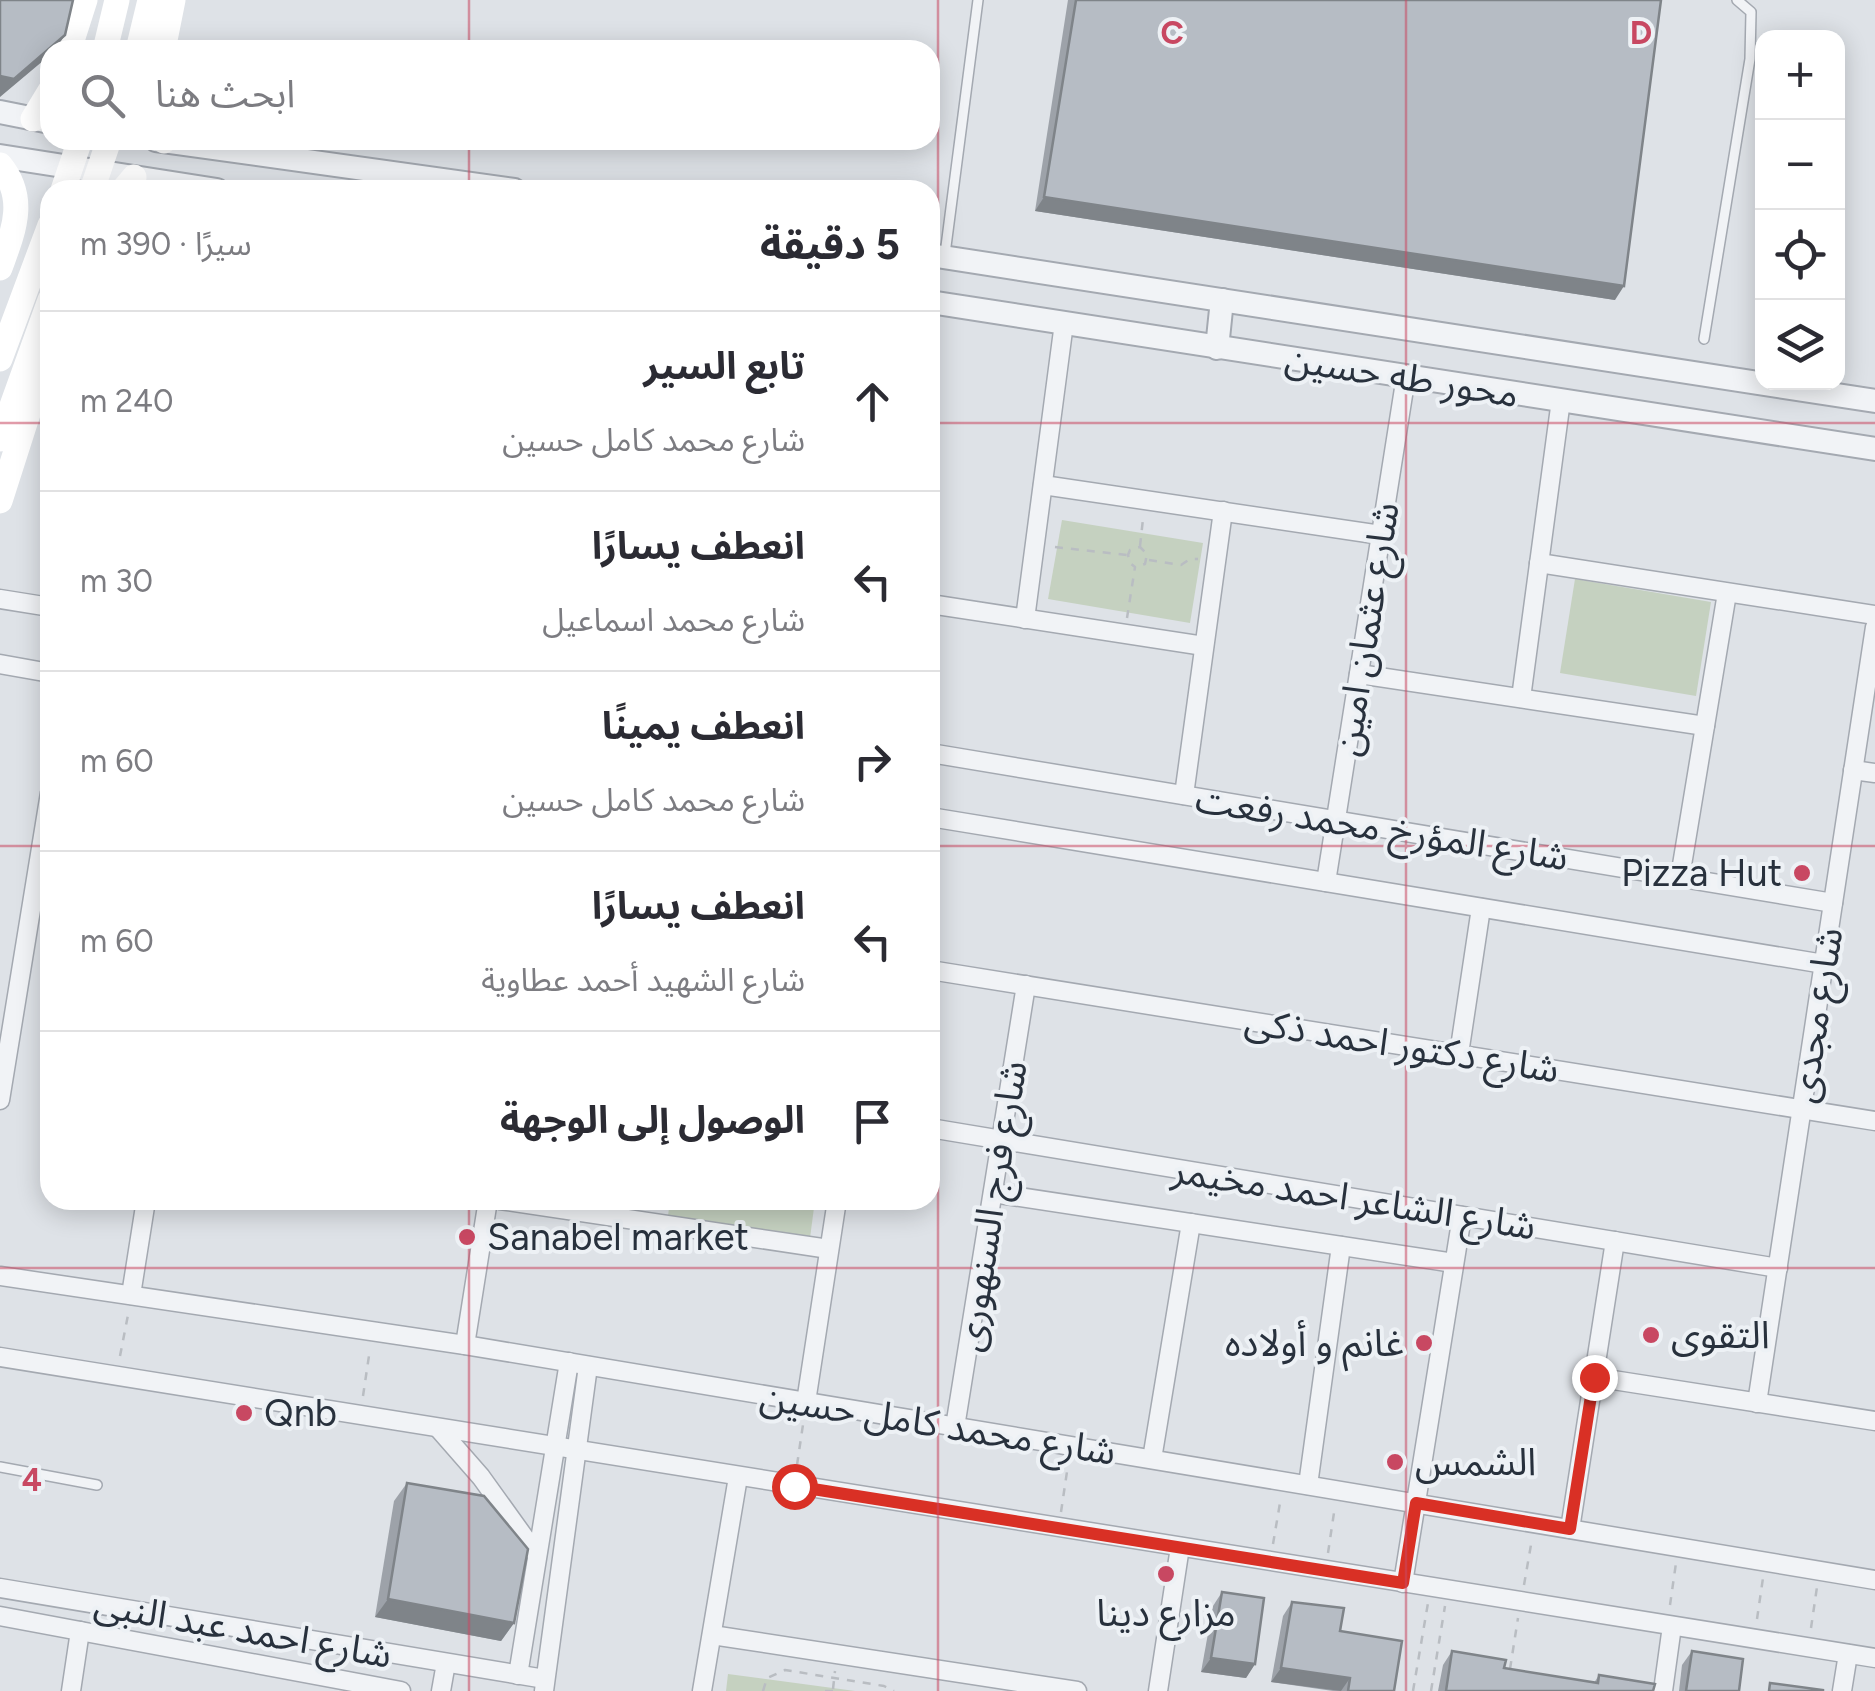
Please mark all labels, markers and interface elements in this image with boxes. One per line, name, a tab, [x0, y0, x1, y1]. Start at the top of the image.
text: C	[1160, 14, 1184, 52]
text: D	[1630, 14, 1652, 52]
map controls	[1755, 30, 1845, 390]
button: +	[1755, 30, 1845, 120]
search box	[40, 40, 940, 150]
icon: search	[75, 68, 130, 123]
text: ابحث هنا	[155, 71, 295, 117]
button: −	[1755, 120, 1845, 210]
button: locate	[1755, 210, 1845, 300]
text: 5 دقيقة	[760, 219, 900, 270]
text: سيرًا · 390 m	[80, 225, 252, 263]
button: layers	[1755, 300, 1845, 390]
street label: محور طه حسين	[1282, 335, 1522, 417]
text: تابع السير	[643, 343, 805, 389]
icon: ahead	[845, 374, 900, 429]
text: 240 m	[80, 382, 173, 420]
text: شارع محمد كامل حسين	[502, 421, 805, 459]
street label: شارع عثمان امين	[1323, 499, 1414, 760]
text: انعطف يسارًا	[592, 523, 805, 569]
icon: left	[845, 554, 900, 609]
text: 30 m	[80, 562, 153, 600]
text: شارع محمد اسماعيل	[542, 601, 805, 639]
text: انعطف يمينًا	[602, 703, 805, 749]
icon: right	[845, 734, 900, 789]
text: 60 m	[80, 742, 154, 780]
street label: شارع المؤرخ محمد رفعت	[1192, 776, 1572, 885]
text: شارع محمد كامل حسين	[502, 781, 805, 819]
place label: Pizza Hut	[1621, 850, 1782, 896]
marker: Pizza Hut	[1791, 862, 1813, 884]
text: انعطف يسارًا	[592, 883, 805, 929]
icon: left	[845, 914, 900, 969]
text: 60 m	[80, 922, 154, 960]
street label: شارع مجدى	[1779, 924, 1857, 1107]
text: شارع الشهيد أحمد عطاوية	[481, 961, 805, 999]
street label: شارع دكتور احمد ذكى	[1241, 997, 1562, 1097]
street label: شارع فرج السنهورى	[945, 1057, 1042, 1355]
icon: arrive	[845, 1094, 900, 1149]
text: الوصول إلى الوجهة	[500, 1097, 805, 1143]
street label: شارع الشاعر احمد مخيمر	[1167, 1146, 1539, 1254]
place label: Sanabel market	[487, 1214, 749, 1260]
marker: Sanabel market	[456, 1226, 478, 1248]
place label: التقوى	[1671, 1312, 1770, 1358]
place label: غانم و أولاده	[1225, 1320, 1404, 1372]
marker: التقوى	[1640, 1324, 1662, 1346]
marker: غانم و أولاده	[1413, 1332, 1435, 1354]
route end	[1572, 1355, 1618, 1401]
street label: شارع محمد كامل حسين	[756, 1373, 1119, 1480]
place label: Qnb	[264, 1390, 337, 1436]
marker: Qnb	[233, 1402, 255, 1424]
place label: الشمس	[1415, 1439, 1536, 1485]
marker: الشمس	[1384, 1451, 1406, 1473]
text: 4	[22, 1461, 42, 1499]
route start	[772, 1464, 818, 1510]
marker: مزارع دينا	[1155, 1563, 1177, 1585]
street label: شارع احمد عبد النبى	[90, 1580, 395, 1683]
place label: مزارع دينا	[1096, 1590, 1236, 1641]

